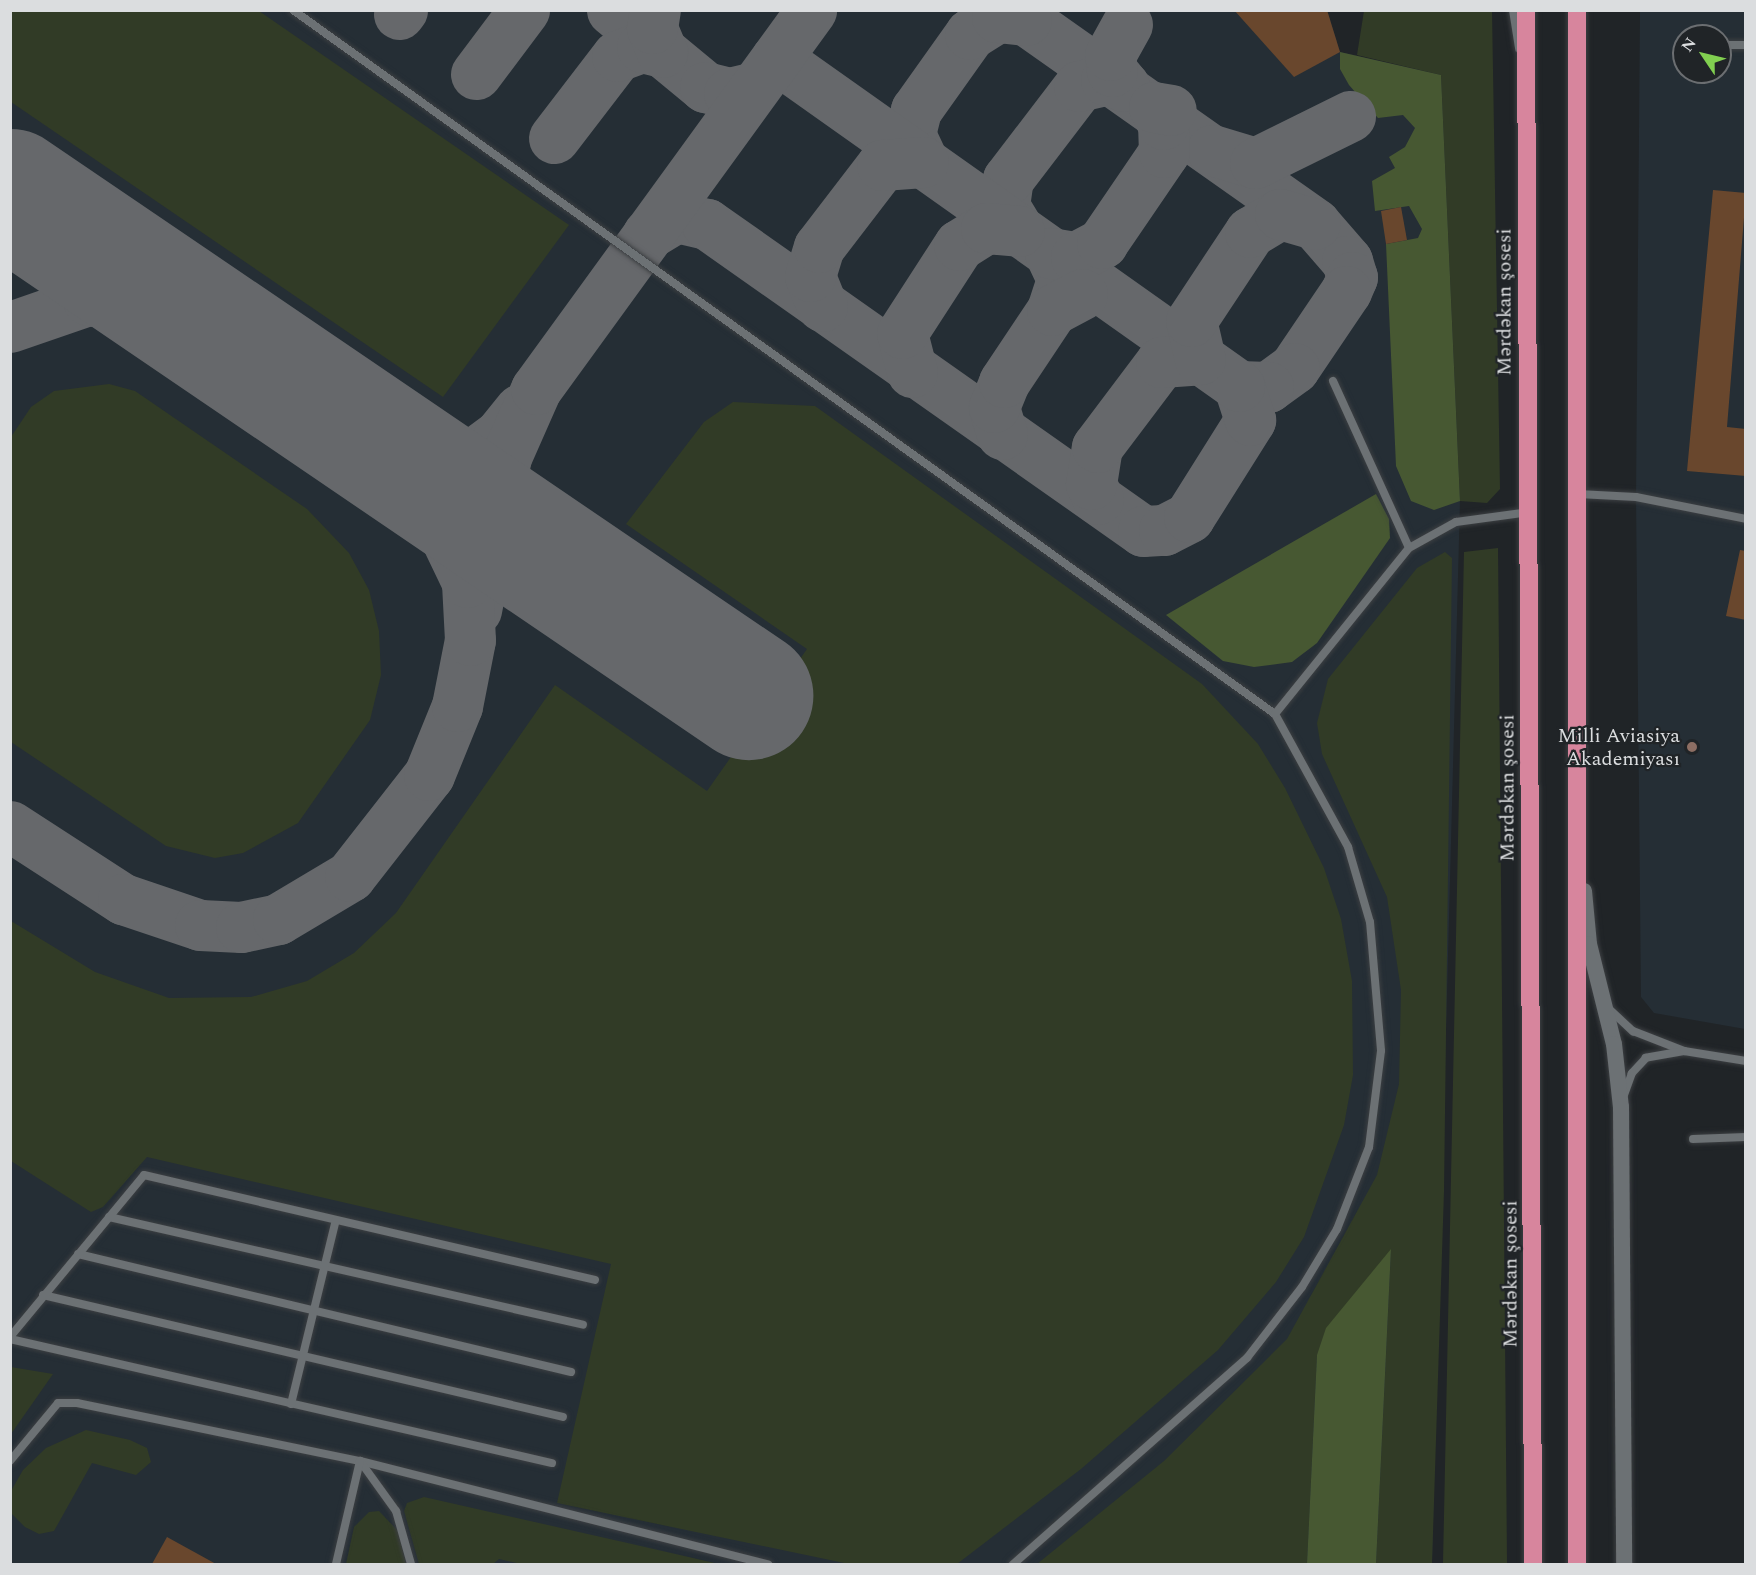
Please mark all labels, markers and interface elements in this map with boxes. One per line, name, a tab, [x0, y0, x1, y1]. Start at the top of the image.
north arrow	[1672, 24, 1732, 84]
text: N	[1675, 33, 1702, 57]
street label: Mərdəkan şosesi	[1493, 228, 1517, 376]
street label: Mərdəkan şosesi	[1496, 714, 1520, 862]
place label: Milli Aviasiya Akademiyası	[1557, 724, 1680, 771]
marker: Milli Aviasiya Akademiyası	[1685, 740, 1699, 754]
street label: Mərdəkan şosesi	[1499, 1200, 1523, 1348]

